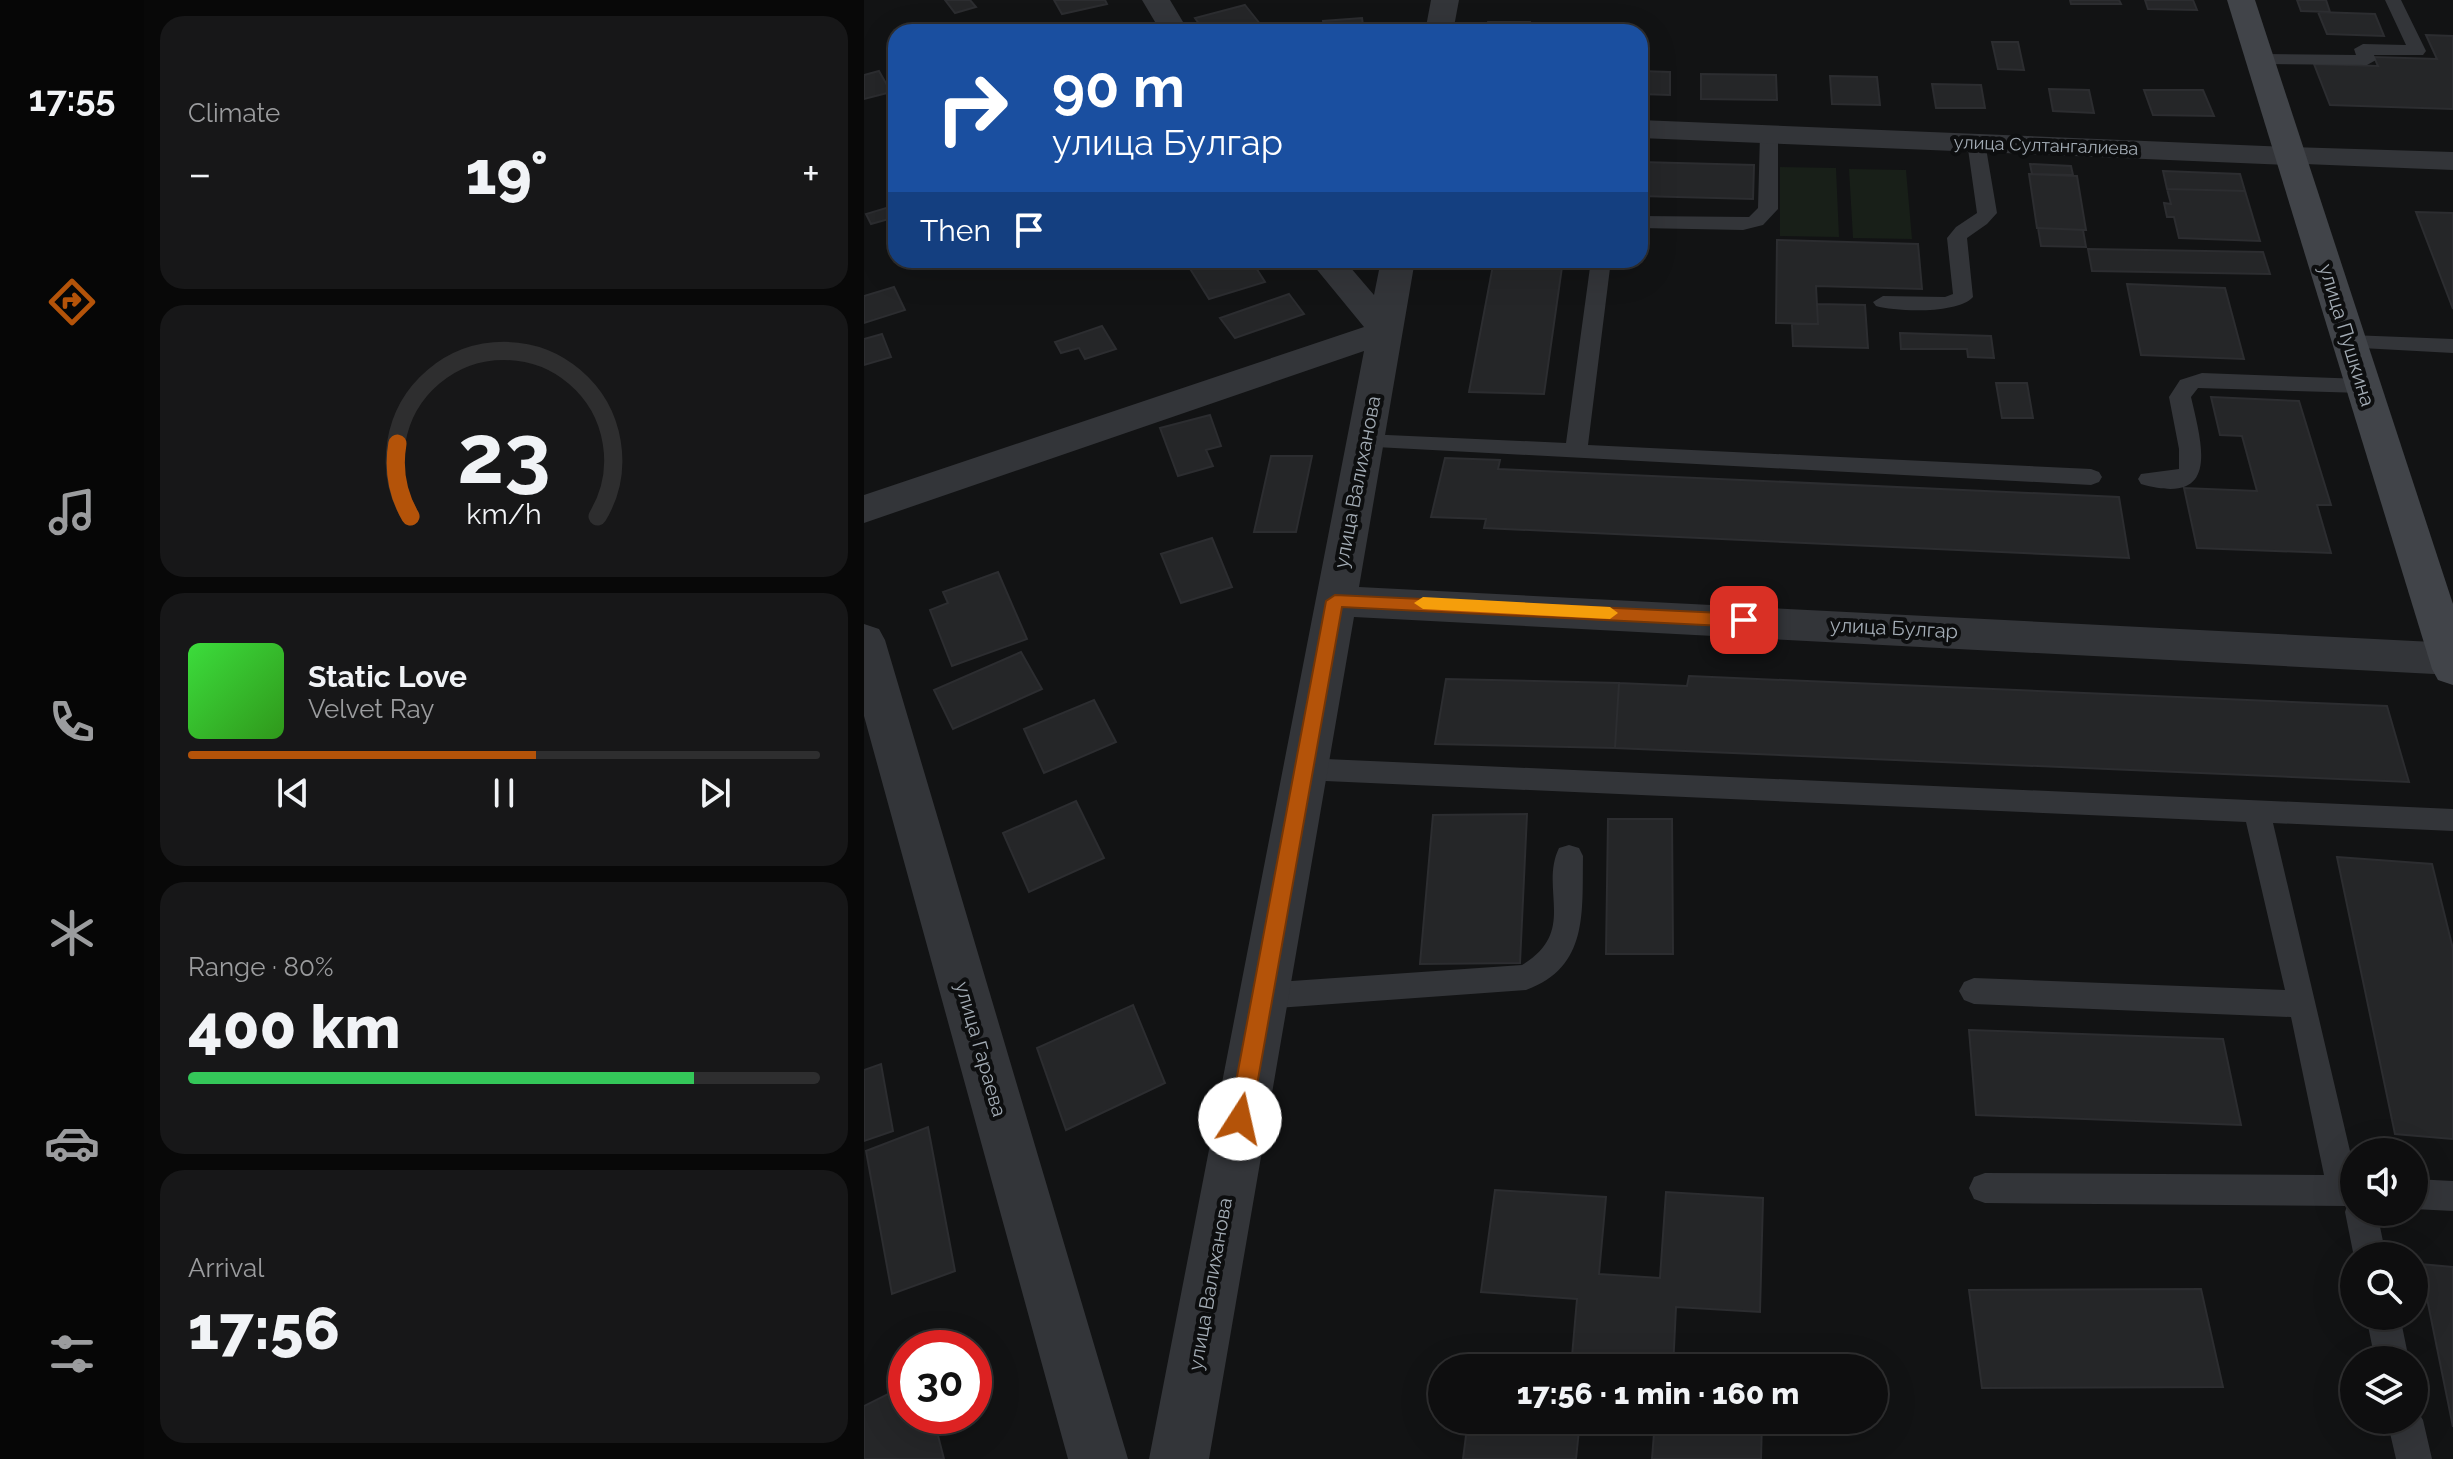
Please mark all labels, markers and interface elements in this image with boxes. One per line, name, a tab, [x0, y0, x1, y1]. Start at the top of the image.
text: 90 m	[1052, 54, 1185, 120]
icon: right	[920, 56, 1024, 160]
text: 17:55	[29, 77, 115, 119]
text: Climate	[188, 98, 280, 128]
text: улица Булгар	[1052, 121, 1283, 163]
street label: улица Султангалиева	[1953, 131, 2139, 159]
text: 19°	[466, 138, 548, 208]
text: −	[188, 148, 212, 199]
text: +	[802, 148, 820, 199]
icon: arrive	[1007, 208, 1051, 252]
text: Then	[920, 213, 991, 248]
street label: улица Пушкина	[2314, 261, 2380, 409]
icon: directions	[44, 274, 100, 330]
street label: улица Валиханова	[1329, 394, 1385, 570]
text: 23	[457, 404, 551, 501]
icon: music	[44, 484, 100, 540]
text: km/h	[466, 497, 542, 531]
pin	[1710, 586, 1778, 654]
icon: arrive	[1722, 598, 1766, 642]
street label: улица Булгар	[1829, 613, 1959, 643]
text: Static Love	[308, 659, 467, 694]
icon: phone	[44, 694, 100, 750]
text: Velvet Ray	[308, 694, 434, 724]
icon: previous	[271, 771, 315, 815]
icon: pause	[482, 771, 526, 815]
icon: next	[693, 771, 737, 815]
icon: climate	[44, 905, 100, 961]
text: Range · 80%	[188, 952, 334, 982]
street label: улица Гараева	[950, 979, 1012, 1119]
text: 400 km	[188, 992, 401, 1062]
position arrow	[1198, 1077, 1282, 1161]
icon: car	[44, 1115, 100, 1171]
map controls	[2340, 1138, 2428, 1434]
button: sound	[2340, 1138, 2428, 1226]
street label: улица Валиханова	[1183, 1196, 1237, 1372]
button: search	[2340, 1242, 2428, 1330]
text: Arrival	[188, 1253, 264, 1283]
text: 17:56	[188, 1293, 340, 1363]
icon: filters	[44, 1326, 100, 1382]
speed limit sign: 30	[888, 1330, 992, 1434]
button: layers	[2340, 1346, 2428, 1434]
text: 17:56 · 1 min · 160 m	[1517, 1376, 1799, 1411]

